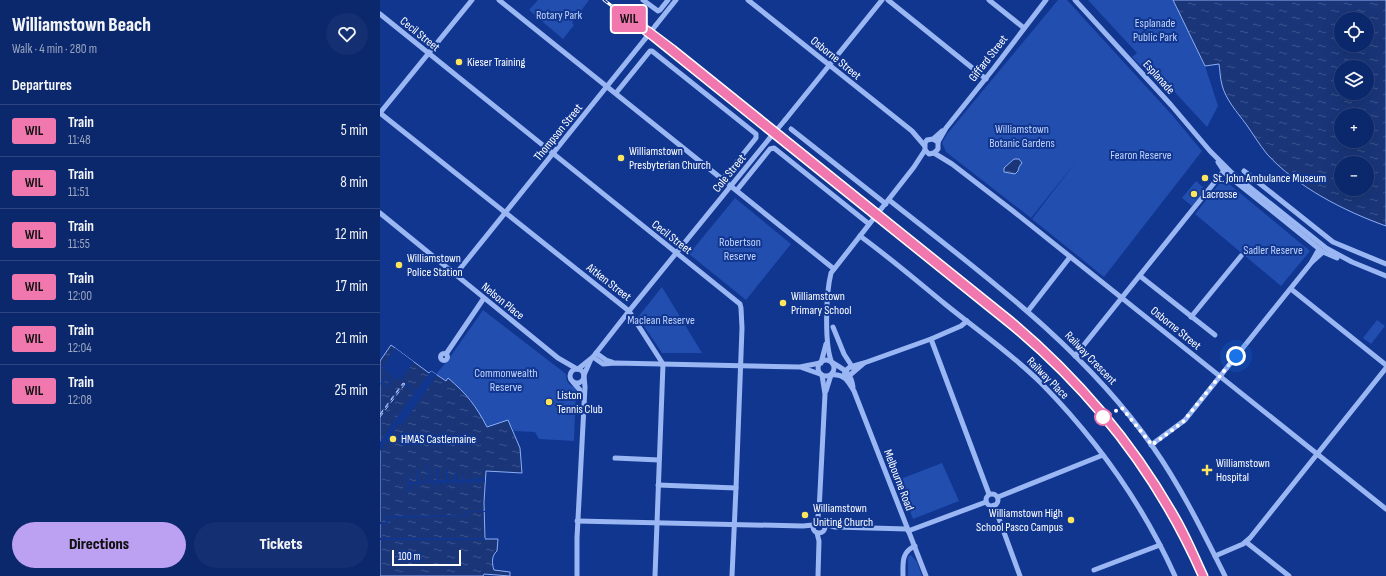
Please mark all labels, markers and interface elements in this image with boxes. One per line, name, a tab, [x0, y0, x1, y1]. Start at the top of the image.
line badge: WIL	[606, 6, 652, 32]
park label: Rotary Park	[536, 8, 583, 23]
text: WIL	[620, 10, 638, 27]
map controls	[1334, 12, 1374, 196]
button: locate	[1334, 12, 1374, 52]
button: heart	[326, 13, 368, 55]
text: Williamstown Beach	[12, 14, 151, 37]
street label: Cecil Street	[397, 14, 443, 55]
park label: Esplanade Public Park	[1133, 16, 1177, 45]
street label: Giffard Street	[966, 32, 1011, 85]
street label: Osborne Street	[807, 33, 864, 84]
text: Walk · 4 min · 280 m	[12, 41, 97, 57]
place label: Kieser Training	[467, 55, 526, 70]
marker: Kieser Training	[454, 57, 464, 67]
street label: Esplanade	[1139, 57, 1178, 98]
button: layers	[1334, 60, 1374, 100]
text: Departures	[12, 76, 72, 95]
street label: Thompson Street	[531, 100, 586, 164]
button: +	[1334, 108, 1374, 148]
text: Train	[68, 113, 94, 132]
text: 5 min	[341, 121, 368, 140]
text: WIL	[25, 122, 43, 139]
park label: Williamstown Botanic Gardens	[989, 122, 1055, 151]
text: 11:48	[68, 132, 91, 148]
place label: Williamstown Presbyterian Church	[629, 144, 711, 173]
park label: Fearon Reserve	[1110, 148, 1172, 163]
street label: Cole Street	[709, 151, 750, 196]
marker: Williamstown Presbyterian Church	[616, 153, 626, 163]
button: −	[1334, 156, 1374, 196]
text: Train	[68, 165, 94, 184]
place label: St. John Ambulance Museum	[1213, 171, 1327, 186]
text: 8 min	[340, 173, 368, 192]
marker: St. John Ambulance Museum	[1200, 173, 1210, 183]
text: WIL	[25, 174, 43, 191]
text: 11:51	[68, 184, 89, 200]
place label: Lacrosse	[1202, 187, 1237, 202]
marker: Lacrosse	[1189, 189, 1199, 199]
text: Train	[68, 217, 94, 236]
street label: Cecil Street	[649, 217, 695, 258]
text: 12 min	[335, 225, 368, 244]
text: WIL	[25, 226, 43, 243]
park label: Robertson Reserve	[719, 235, 761, 264]
text: 11:55	[68, 236, 90, 252]
park label: Sadler Reserve	[1243, 243, 1303, 258]
place label: Williamstown Police Station	[407, 251, 463, 280]
marker: Williamstown Police Station	[394, 260, 404, 270]
street label: Aitken Street	[583, 260, 634, 305]
text: Train	[68, 269, 94, 288]
text: 17 min	[336, 277, 368, 296]
text: WIL	[25, 278, 43, 295]
street label: Nelson Place	[478, 280, 527, 323]
text: 12:00	[68, 288, 92, 304]
place label: Williamstown Primary School	[791, 289, 851, 318]
marker: Williamstown Primary School	[778, 298, 788, 308]
street label: Osborne Street	[1147, 303, 1204, 354]
park label: Maclean Reserve	[627, 313, 695, 328]
text: Train	[68, 321, 94, 340]
street label: Railway Crescent	[1061, 328, 1120, 389]
text: 21 min	[335, 329, 368, 348]
text: WIL	[25, 330, 43, 347]
text: 12:04	[68, 340, 92, 356]
your location	[1226, 346, 1246, 366]
street label: Railway Place	[1023, 354, 1072, 403]
park label: Commonwealth Reserve	[474, 366, 538, 395]
text: Train	[68, 373, 94, 392]
text: 25 min	[335, 381, 368, 400]
text: WIL	[25, 382, 43, 399]
place label: Liston Tennis Club	[557, 388, 603, 417]
text: 12:08	[68, 392, 92, 408]
marker: Liston Tennis Club	[544, 397, 554, 407]
unlabelled marker	[1094, 408, 1112, 426]
place label: HMAS Castlemaine	[401, 432, 476, 447]
marker: HMAS Castlemaine	[388, 434, 398, 444]
street label: Melbourne Road	[880, 447, 917, 513]
place label: Williamstown Hospital	[1216, 456, 1270, 485]
marker: Williamstown Hospital	[1201, 464, 1213, 476]
place label: Williamstown Uniting Church	[813, 501, 873, 530]
place label: Williamstown High School Pasco Campus	[976, 506, 1063, 535]
marker: Williamstown Uniting Church	[800, 510, 810, 520]
marker: Williamstown High School Pasco Campus	[1066, 515, 1076, 525]
button: Directions	[12, 522, 186, 568]
button: Tickets	[194, 522, 368, 568]
scale bar	[392, 548, 461, 567]
text: 100 m	[398, 550, 420, 563]

